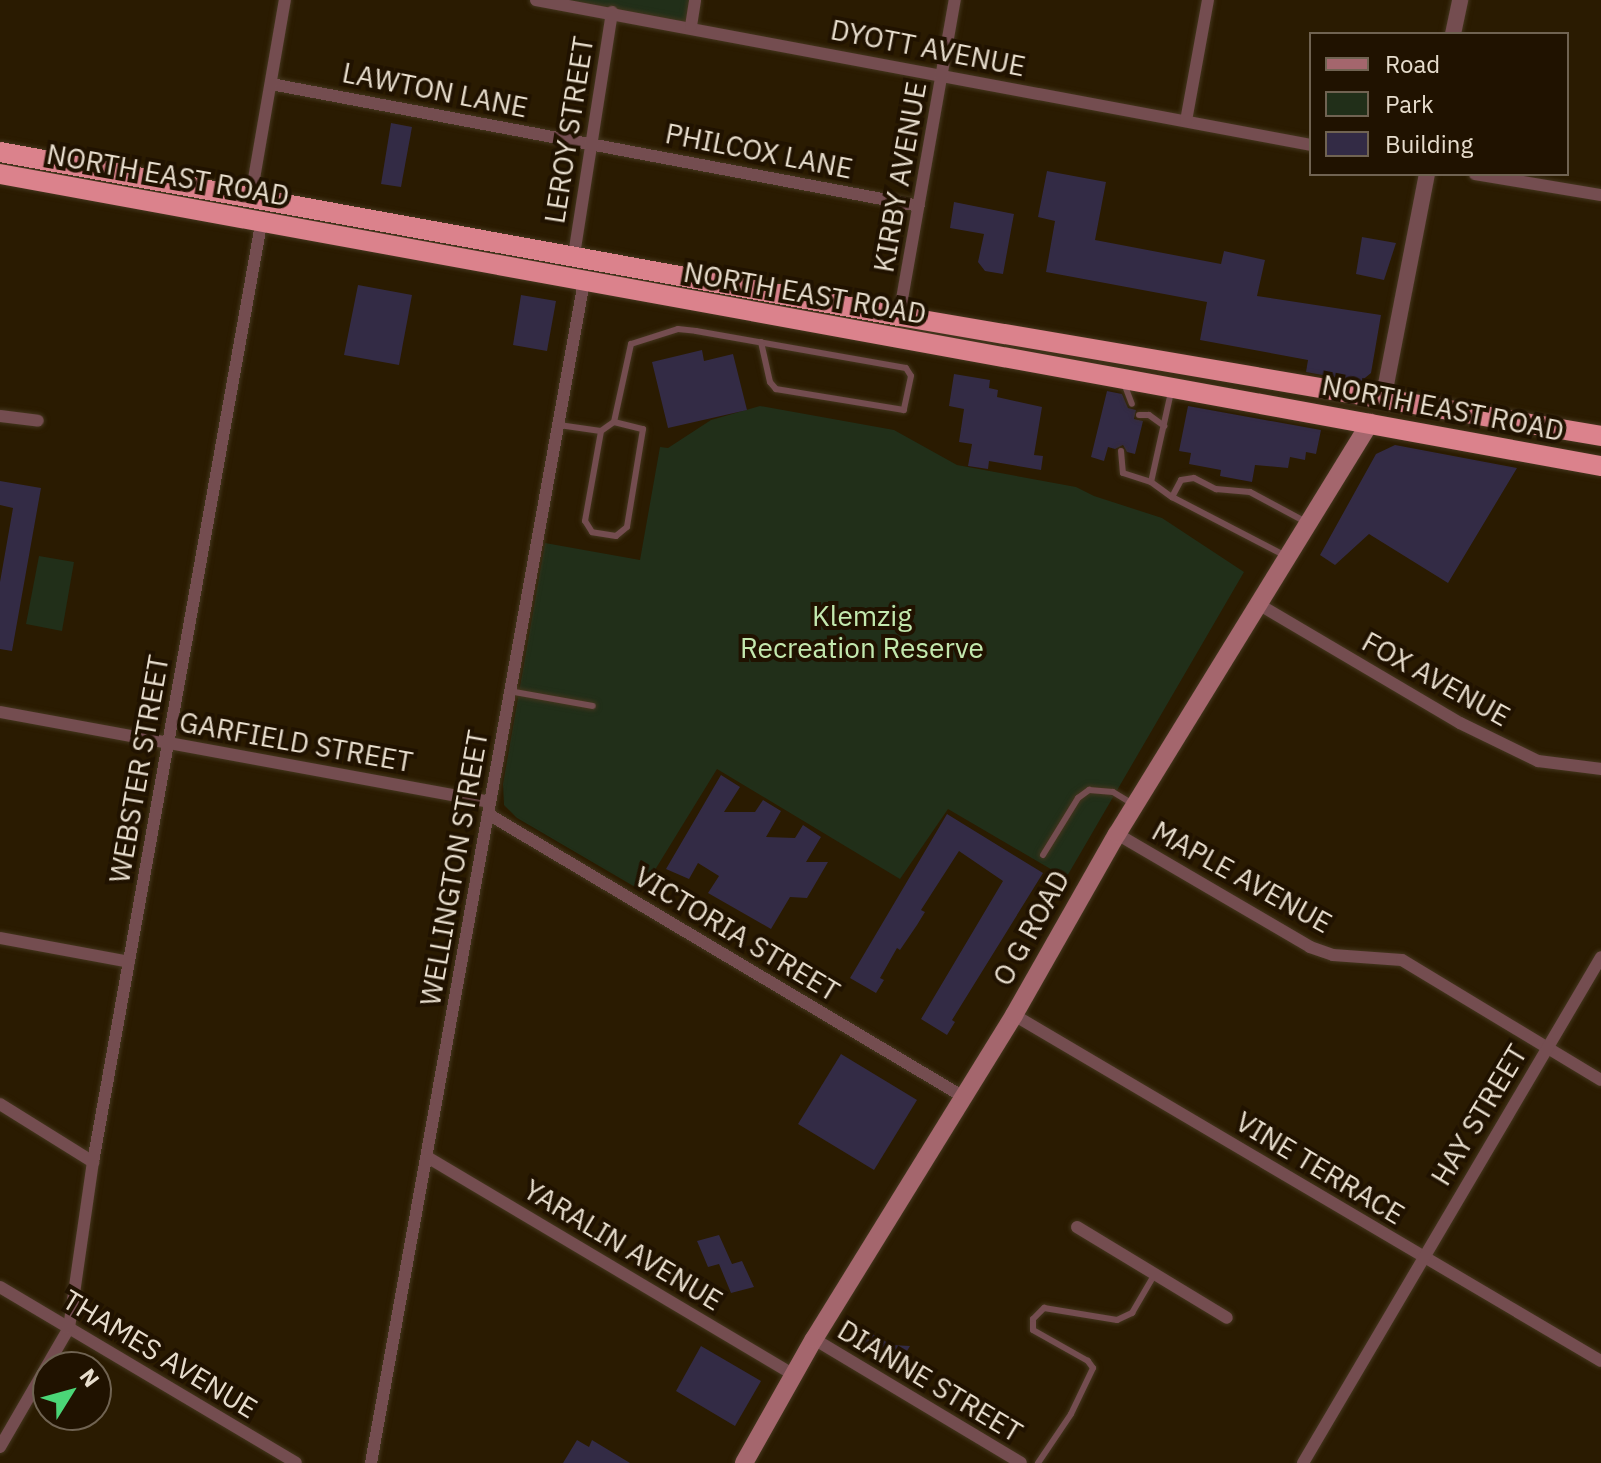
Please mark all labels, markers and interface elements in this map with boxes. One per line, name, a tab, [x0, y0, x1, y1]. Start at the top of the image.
street label: DYOTT AVENUE	[828, 13, 1028, 83]
legend	[1309, 32, 1569, 176]
street label: LEROY STREET	[538, 34, 600, 226]
text: Road	[1385, 48, 1440, 80]
street label: LAWTON LANE	[339, 56, 531, 124]
street label: KIRBY AVENUE	[867, 79, 933, 275]
text: Park	[1385, 88, 1434, 120]
street label: PHILCOX LANE	[663, 116, 855, 186]
text: Building	[1385, 128, 1473, 160]
street label: NORTH EAST ROAD	[44, 137, 292, 213]
street label: NORTH EAST ROAD	[681, 255, 929, 331]
street label: NORTH EAST ROAD	[1319, 368, 1567, 448]
park label: Klemzig Recreation Reserve	[740, 599, 984, 665]
street label: FOX AVENUE	[1356, 625, 1516, 733]
street label: WEBSTER STREET	[102, 652, 176, 886]
street label: GARFIELD STREET	[177, 705, 415, 779]
street label: WELLINGTON STREET	[413, 728, 495, 1008]
street label: MAPLE AVENUE	[1146, 814, 1338, 940]
street label: VICTORIA STREET	[628, 860, 846, 1008]
street label: O G ROAD	[986, 865, 1076, 991]
street label: HAY STREET	[1424, 1039, 1534, 1191]
street label: VINE TERRACE	[1230, 1105, 1410, 1231]
street label: YARALIN AVENUE	[518, 1172, 728, 1318]
street label: THAMES AVENUE	[57, 1283, 263, 1425]
street label: DIANNE STREET	[832, 1313, 1028, 1449]
north arrow	[32, 1351, 112, 1431]

